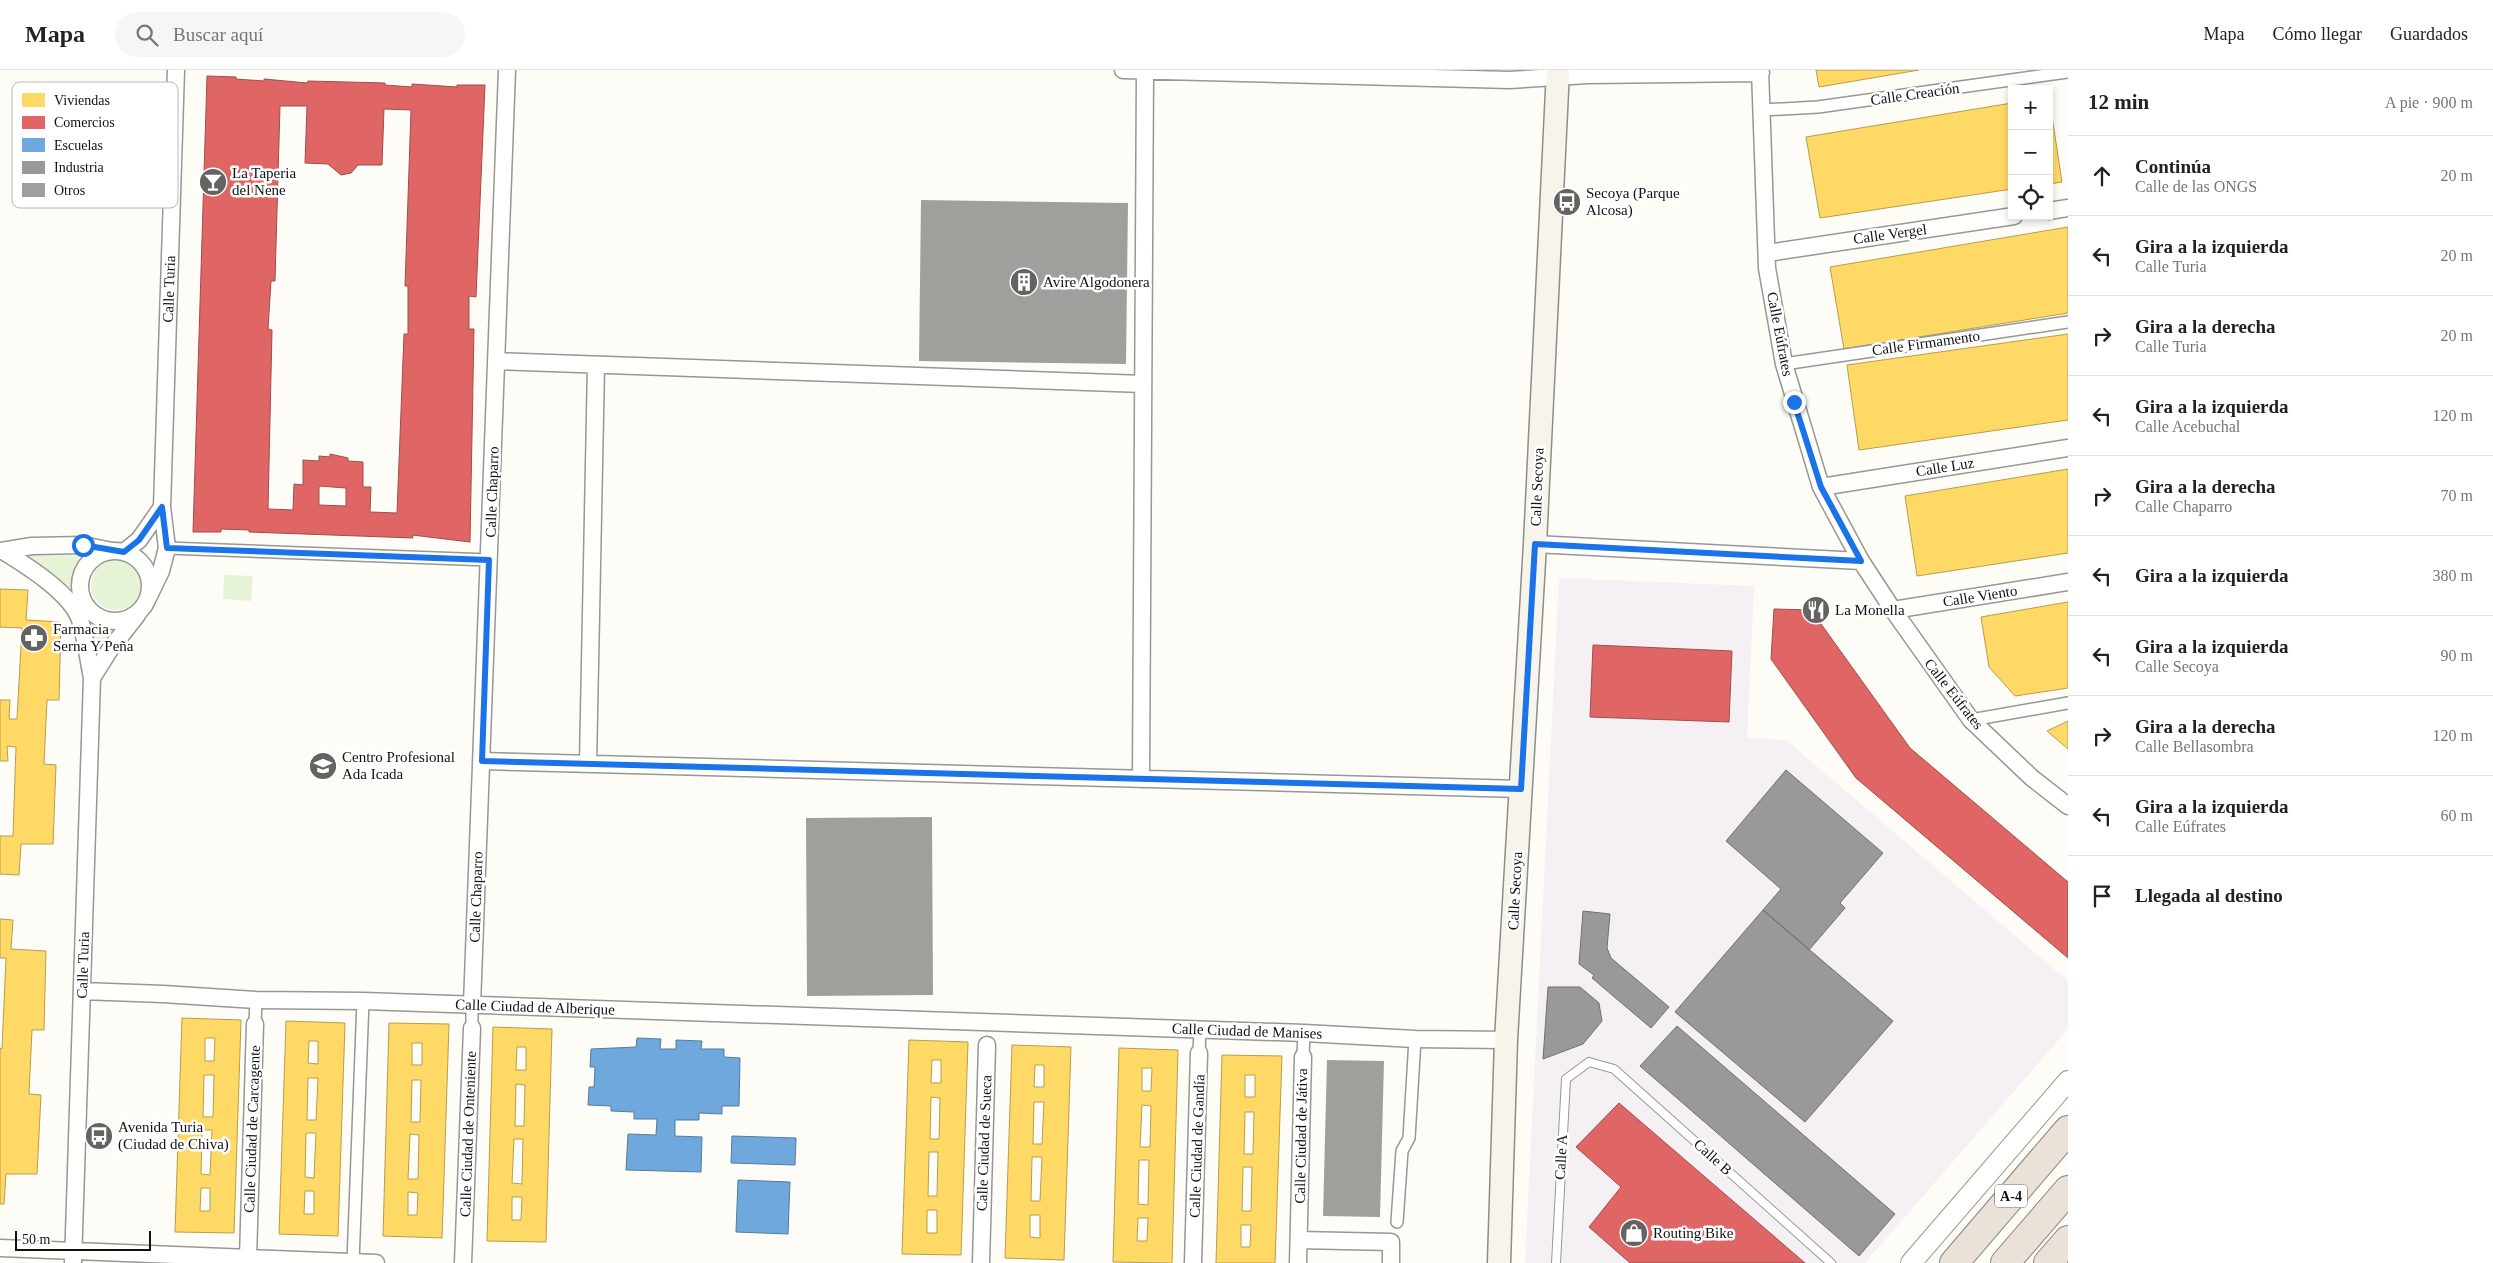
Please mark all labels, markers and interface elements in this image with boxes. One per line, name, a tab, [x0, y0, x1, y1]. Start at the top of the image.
search box	[115, 12, 465, 57]
text: Mapa	[25, 21, 85, 47]
icon: search	[133, 21, 161, 49]
text: Buscar aquí	[173, 24, 263, 45]
text: Mapa	[2204, 24, 2245, 44]
text: Cómo llegar	[2273, 24, 2362, 44]
text: Guardados	[2390, 24, 2468, 44]
street label: Calle Creación	[1870, 80, 1961, 108]
legend	[12, 82, 178, 208]
map controls	[2008, 85, 2053, 220]
button: +	[2008, 85, 2053, 130]
text: 12 min	[2088, 90, 2149, 114]
text: Viviendas	[54, 93, 110, 108]
text: A pie · 900 m	[2385, 94, 2473, 111]
text: Comercios	[54, 115, 115, 130]
button: −	[2008, 130, 2053, 175]
text: Escuelas	[54, 138, 103, 153]
text: Continúa	[2135, 156, 2211, 177]
text: Industria	[54, 160, 105, 175]
icon: ahead	[2088, 162, 2116, 190]
place label: La Taperia del Nene	[232, 165, 296, 198]
bar icon: La Taperia del Nene	[198, 167, 228, 197]
text: 20 m	[2441, 167, 2473, 184]
button: locate	[2008, 175, 2053, 220]
text: Calle de las ONGS	[2135, 178, 2257, 195]
text: Otros	[54, 183, 85, 198]
place label: Secoya (Parque Alcosa)	[1586, 185, 1680, 219]
bus stop icon: Secoya (Parque Alcosa)	[1552, 187, 1582, 217]
street label: Calle Vergel	[1852, 221, 1928, 247]
text: Gira a la izquierda	[2135, 236, 2289, 257]
icon: left	[2088, 242, 2116, 270]
text: 20 m	[2441, 247, 2473, 264]
street label: Calle Turia	[160, 255, 178, 323]
text: Calle Turia	[2135, 258, 2207, 275]
building icon: Avire Algodonera	[1009, 267, 1039, 297]
place label: Avire Algodonera	[1043, 274, 1150, 290]
street label: Calle Eúfrates	[1764, 291, 1796, 378]
text: Gira a la derecha	[2135, 316, 2276, 337]
icon: right	[2088, 322, 2116, 350]
text: 20 m	[2441, 327, 2473, 344]
street label: Calle Firmamento	[1871, 328, 1981, 358]
text: Calle Turia	[2135, 338, 2207, 355]
route end	[1783, 391, 1806, 414]
text: Gira a la izquierda	[2135, 396, 2289, 417]
icon: left	[2088, 402, 2116, 430]
text: 120 m	[2433, 407, 2473, 424]
text: Calle Acebuchal	[2135, 418, 2240, 435]
street label: Calle Chaparro	[482, 446, 502, 538]
street label: Calle Secoya	[1528, 447, 1546, 527]
street label: Calle Luz	[1915, 454, 1976, 479]
text: Gira a la derecha	[2135, 476, 2276, 497]
icon: right	[2088, 482, 2116, 510]
text: 70 m	[2441, 487, 2473, 504]
text: Calle Chaparro	[2135, 498, 2232, 515]
route start	[72, 534, 95, 557]
icon: left	[2088, 562, 2116, 590]
text: Gira a la izquierda	[2135, 565, 2289, 586]
text: 380 m	[2433, 567, 2473, 584]
street label: Calle Viento	[1942, 582, 2018, 610]
restaurant icon: La Monella	[1801, 595, 1831, 625]
place label: La Monella	[1835, 602, 1905, 618]
place label: Farmacia Serna Y Peña	[53, 621, 134, 654]
pharmacy icon: Farmacia Serna Y Peña	[19, 623, 49, 653]
text: Gira a la izquierda	[2135, 636, 2289, 657]
icon: left	[2088, 642, 2116, 670]
text: 90 m	[2441, 647, 2473, 664]
street label: Calle Eúfrates	[1921, 655, 1987, 733]
text: Calle Secoya	[2135, 658, 2219, 675]
text: Gira a la derecha	[2135, 716, 2276, 737]
icon: right	[2088, 722, 2116, 750]
text: 120 m	[2433, 727, 2473, 744]
text: Calle Bellasombra	[2135, 738, 2254, 755]
place label: Centro Profesional Ada Icada	[342, 749, 455, 782]
school or university icon: Centro Profesional Ada Icada	[308, 751, 338, 781]
text: Gira a la izquierda	[2135, 796, 2289, 817]
icon: left	[2088, 802, 2116, 830]
text: 60 m	[2441, 807, 2473, 824]
text: Calle Eúfrates	[2135, 818, 2226, 835]
street label: Calle Chaparro	[466, 851, 486, 943]
street label: Calle Secoya	[1505, 851, 1525, 931]
icon: arrive	[2088, 882, 2116, 910]
text: Llegada al destino	[2135, 885, 2283, 906]
street label: Calle Turia	[74, 931, 92, 999]
street label: Calle Ciudad de Alberique	[455, 996, 615, 1018]
street label: Calle Ciudad de Manises	[1172, 1020, 1323, 1042]
street label: Calle Ciudad de Carcagente	[241, 1045, 263, 1213]
street label: Calle Ciudad de Onteniente	[457, 1050, 479, 1217]
street label: Calle Ciudad de Játiva	[1292, 1068, 1310, 1204]
street label: Calle Ciudad de Sueca	[974, 1074, 994, 1211]
street label: Calle Ciudad de Gandía	[1186, 1074, 1208, 1218]
place label: Avenida Turia (Ciudad de Chiva)	[118, 1119, 229, 1153]
bus stop icon: Avenida Turia (Ciudad de Chiva)	[84, 1121, 114, 1151]
street label: Calle A	[1552, 1134, 1570, 1180]
street label: Calle B	[1691, 1136, 1735, 1178]
road number: A-4	[1995, 1184, 2027, 1208]
shop icon: Routing Bike	[1619, 1218, 1649, 1248]
place label: Routing Bike	[1653, 1225, 1734, 1241]
scale bar	[15, 1228, 151, 1251]
text: 50 m	[22, 1232, 50, 1247]

